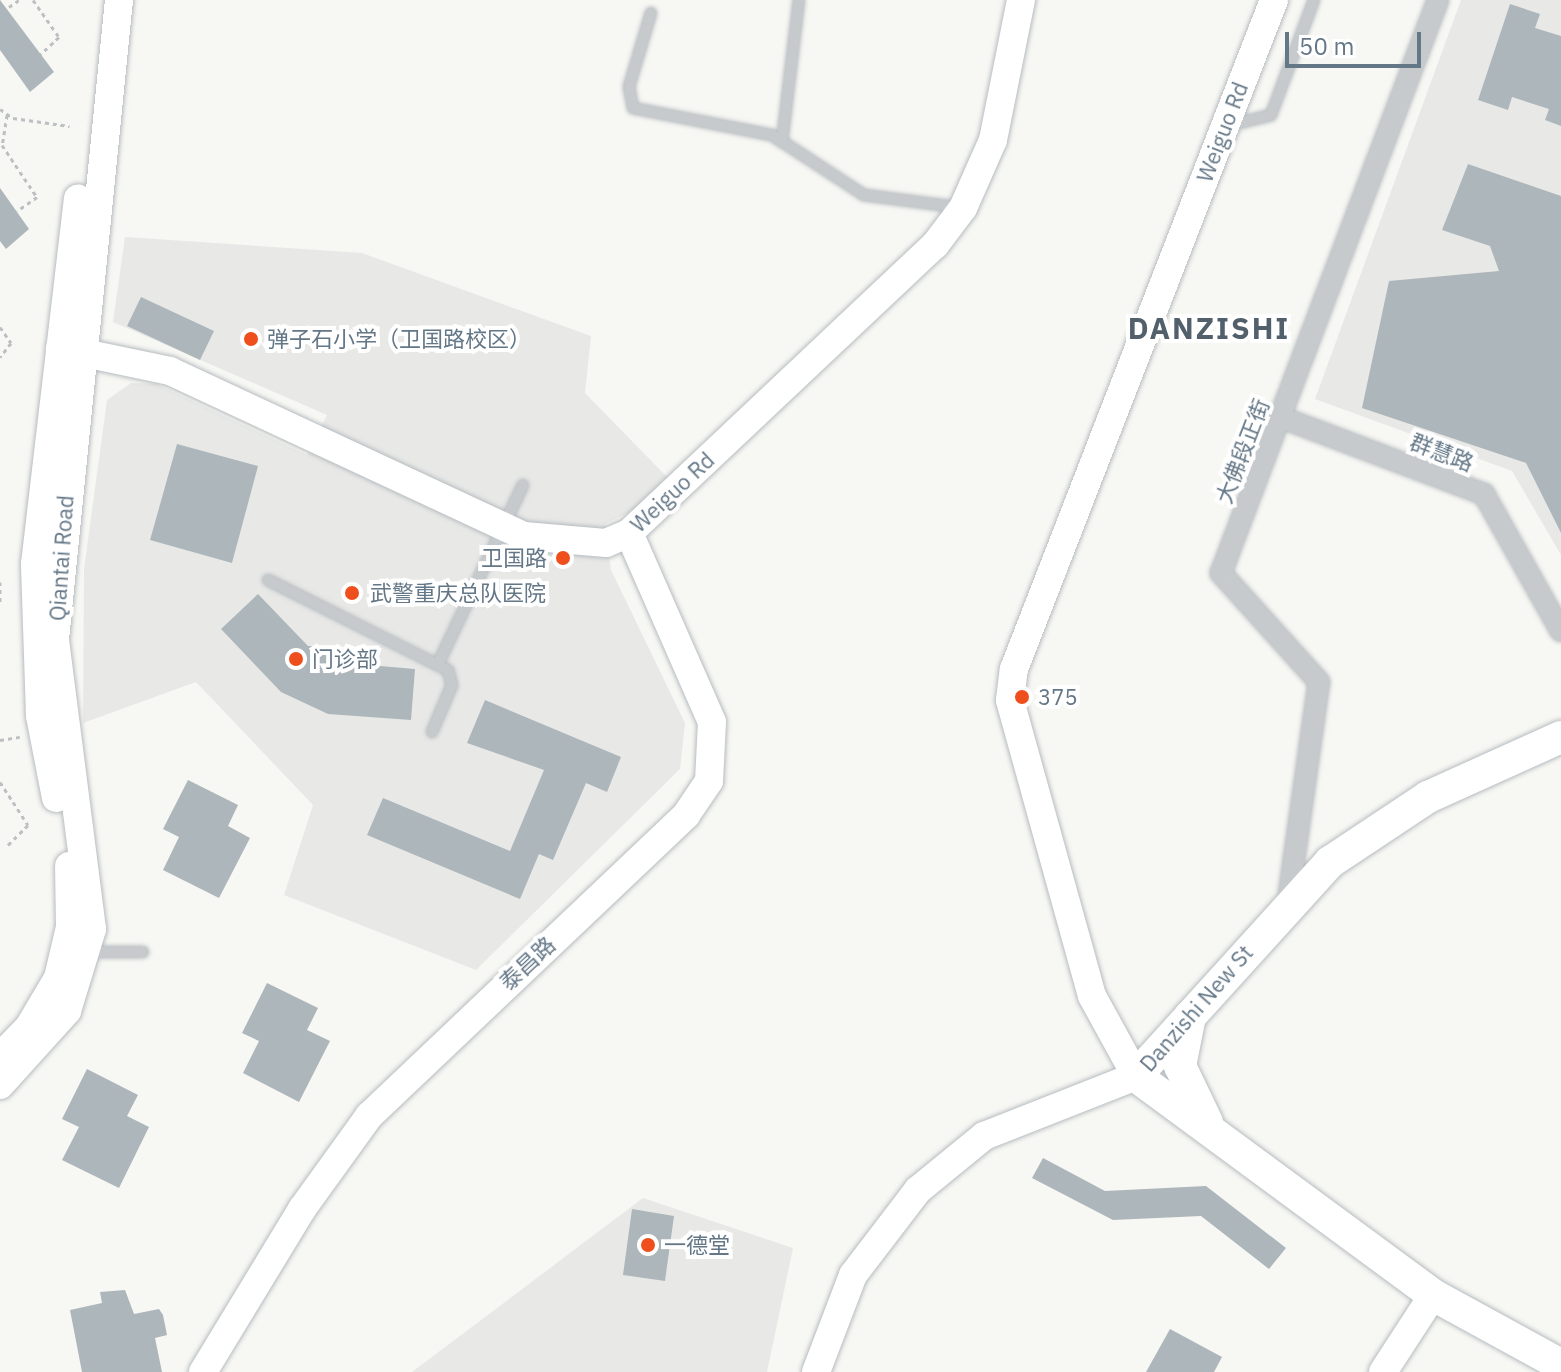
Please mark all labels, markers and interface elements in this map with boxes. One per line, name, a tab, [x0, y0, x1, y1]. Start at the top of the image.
scale bar	[1289, 16, 1425, 66]
text: 50 m	[1299, 30, 1354, 62]
street label: Weiguo Rd	[1191, 78, 1253, 186]
district label: DANZISHI	[1128, 310, 1290, 346]
place label: 弹子石小学（卫国路校区）	[267, 326, 531, 352]
marker: 弹子石小学（卫国路校区）	[242, 330, 260, 348]
street label: 大佛段正街	[1210, 395, 1274, 507]
street label: 群慧路	[1406, 428, 1478, 476]
street label: Weiguo Rd	[625, 447, 719, 537]
street label: Qiantai Road	[43, 494, 79, 622]
place label: 卫国路	[481, 545, 547, 571]
marker: 卫国路	[554, 549, 572, 567]
place label: 武警重庆总队医院	[370, 580, 546, 606]
marker: 武警重庆总队医院	[341, 582, 363, 604]
place label: 门诊部	[312, 646, 378, 672]
marker: 门诊部	[287, 650, 305, 668]
place label: 375	[1038, 684, 1078, 710]
marker: 375	[1013, 688, 1031, 706]
street label: 泰昌路	[494, 931, 560, 995]
street label: Danzishi New St	[1134, 939, 1258, 1077]
place label: 一德堂	[664, 1232, 730, 1258]
marker: 一德堂	[639, 1236, 657, 1254]

